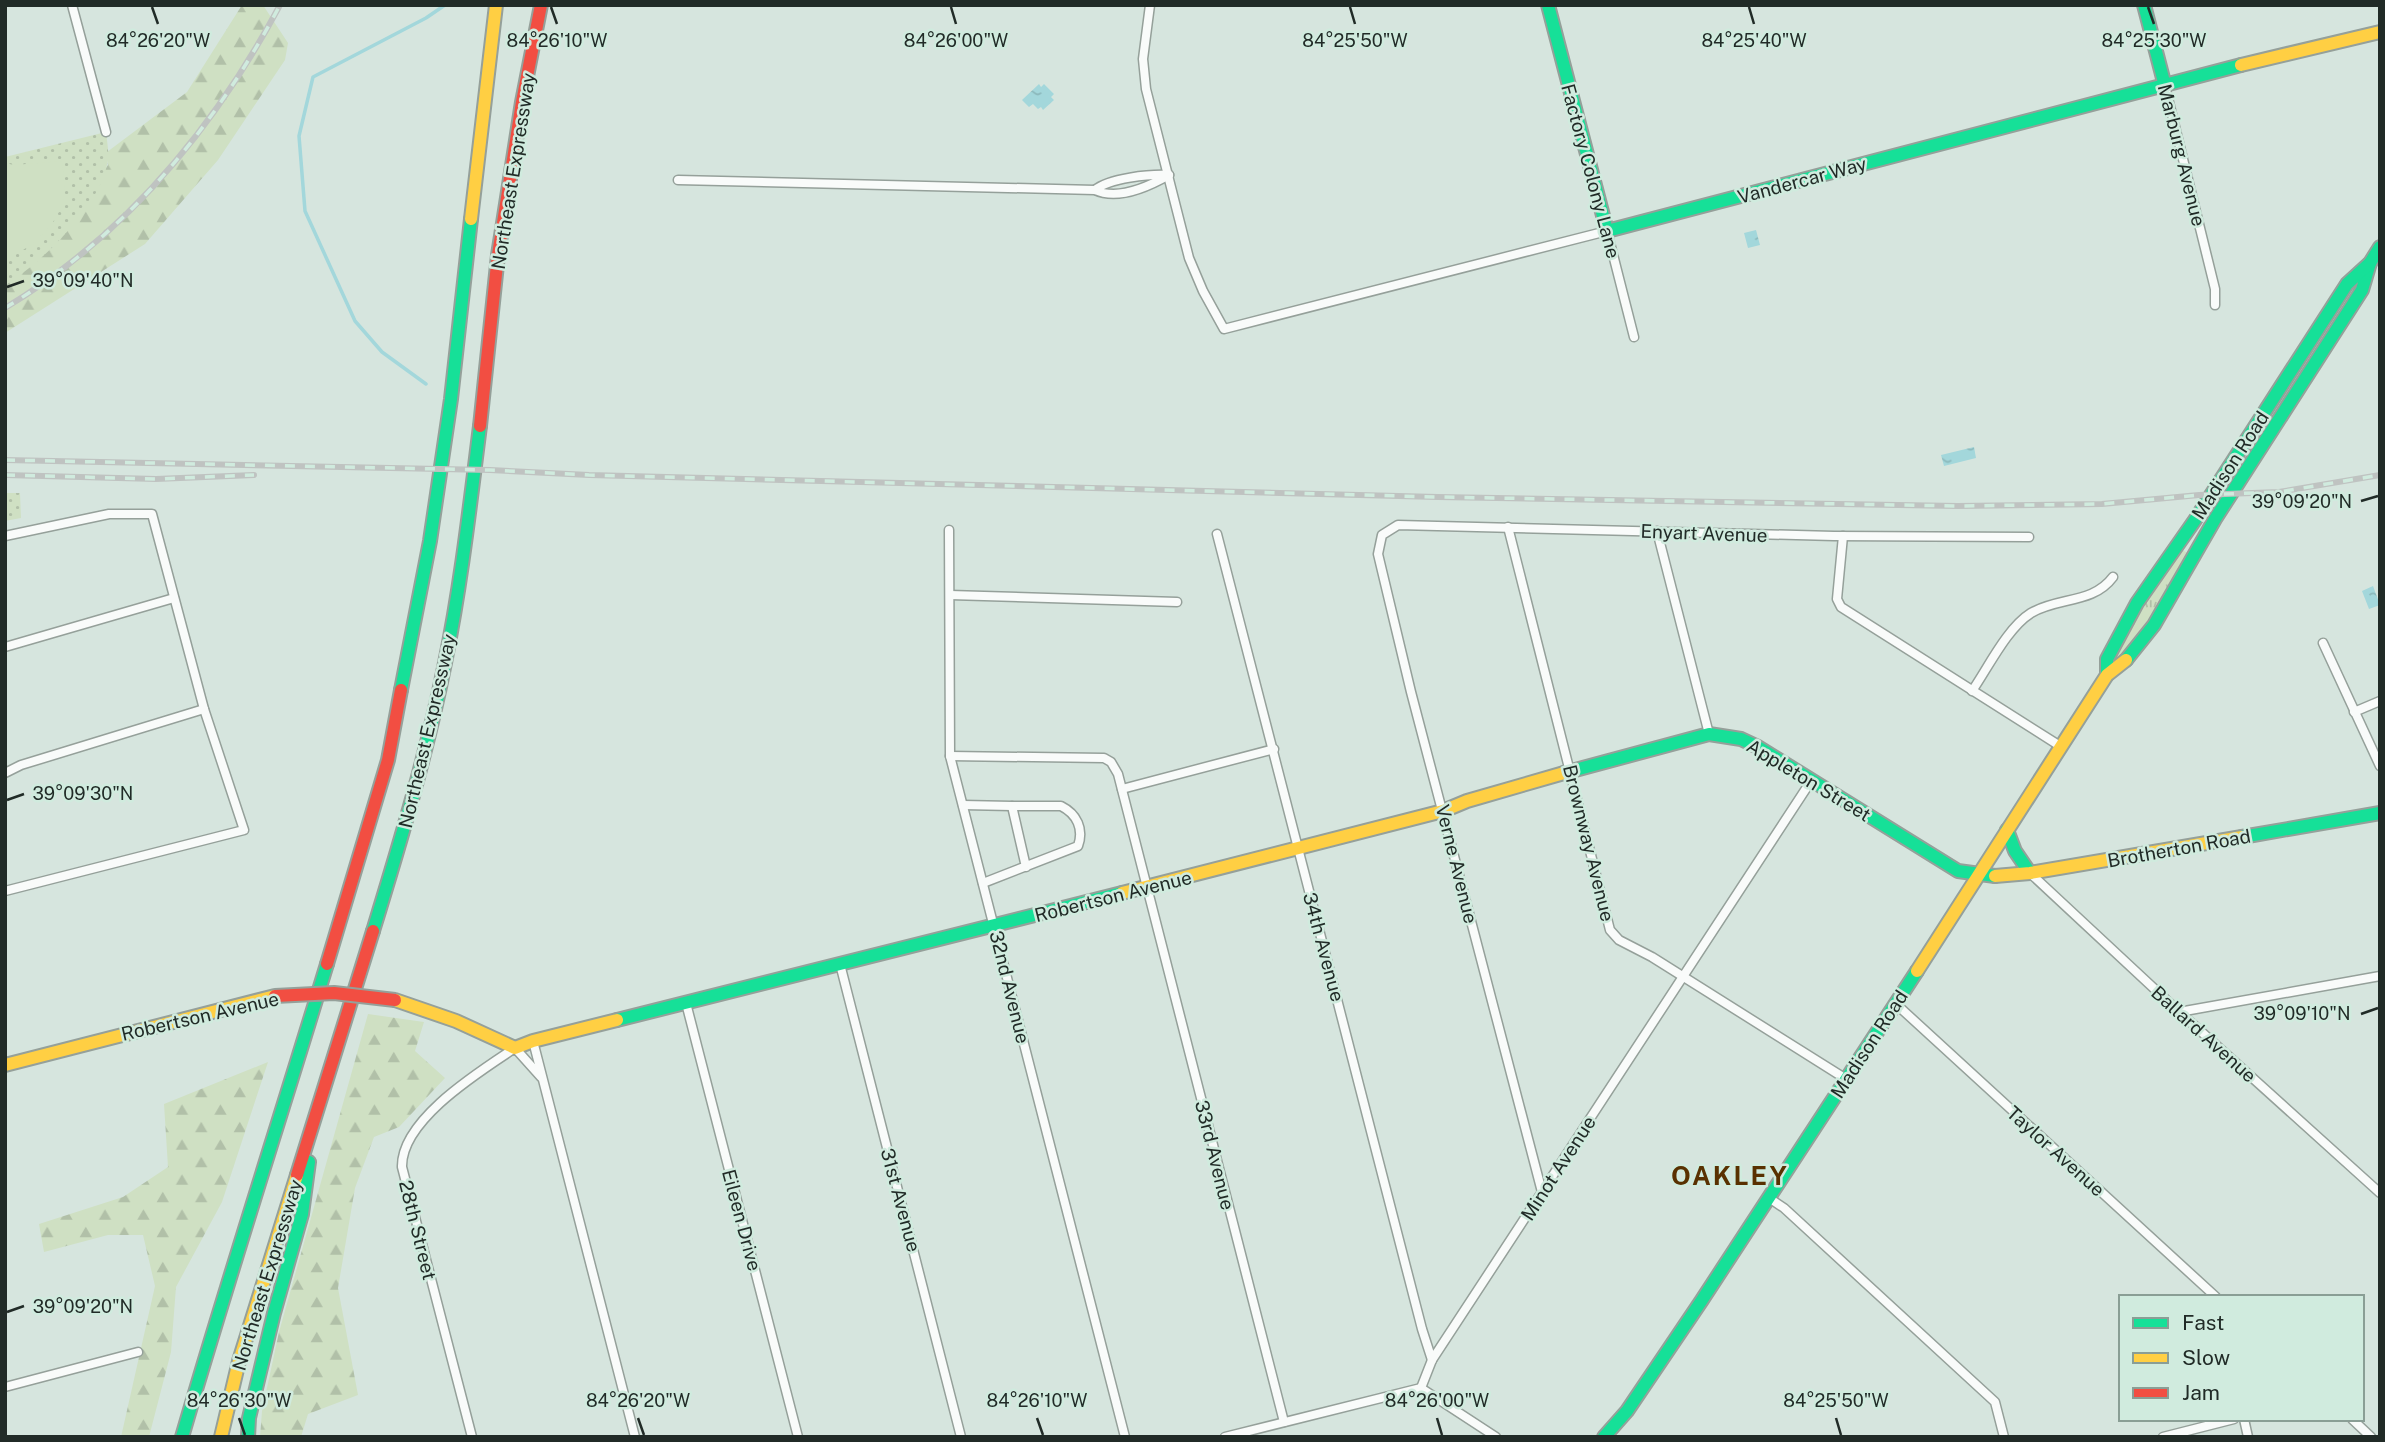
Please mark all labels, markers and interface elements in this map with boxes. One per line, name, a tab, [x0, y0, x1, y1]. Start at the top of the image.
text: 84°26'20"W	[106, 30, 210, 51]
text: 84°26'10"W	[507, 30, 607, 51]
text: 84°26'00"W	[904, 30, 1008, 51]
text: 84°25'50"W	[1302, 30, 1408, 51]
text: 84°25'40"W	[1701, 30, 1807, 51]
text: 84°25'30"W	[2101, 30, 2207, 51]
street label: Northeast Expressway	[487, 71, 539, 271]
street label: Factory Colony Lane	[1557, 81, 1625, 261]
street label: Marburg Avenue	[2154, 82, 2210, 228]
street label: Vandercar Way	[1735, 152, 1869, 208]
text: 39°09'40"N	[33, 270, 133, 291]
street label: Madison Road	[2187, 407, 2273, 523]
text: 39°09'20"N	[2252, 491, 2352, 512]
street label: Enyart Avenue	[1640, 520, 1768, 546]
street label: Northeast Expressway	[394, 632, 460, 830]
street label: Appleton Street	[1743, 734, 1875, 826]
street label: Brownway Avenue	[1559, 762, 1619, 924]
text: 39°09'30"N	[33, 783, 133, 804]
street label: Verne Avenue	[1432, 802, 1482, 926]
street label: Brotherton Road	[2106, 825, 2252, 871]
street label: Robertson Avenue	[1032, 866, 1194, 926]
street label: 34th Avenue	[1299, 890, 1349, 1004]
street label: 32nd Avenue	[985, 928, 1035, 1046]
street label: Ballard Avenue	[2147, 981, 2261, 1087]
street label: Madison Road	[1826, 986, 1912, 1102]
street label: Robertson Avenue	[119, 987, 281, 1045]
text: 39°09'10"N	[2254, 1003, 2350, 1024]
street label: 33rd Avenue	[1191, 1098, 1239, 1212]
street label: Taylor Avenue	[2003, 1101, 2109, 1201]
street label: Minot Avenue	[1516, 1112, 1600, 1224]
street label: 31st Avenue	[877, 1146, 925, 1254]
district label: OAKLEY	[1671, 1160, 1789, 1191]
street label: Eileen Drive	[718, 1167, 766, 1273]
street label: Northeast Expressway	[227, 1177, 307, 1373]
street label: 28th Street	[395, 1178, 441, 1282]
legend	[2119, 1295, 2364, 1421]
text: 39°09'20"N	[33, 1296, 133, 1317]
text: Fast	[2182, 1310, 2224, 1335]
text: Slow	[2182, 1345, 2230, 1370]
text: Jam	[2182, 1380, 2220, 1405]
text: 84°26'30"W	[187, 1390, 291, 1411]
text: 84°26'20"W	[586, 1390, 690, 1411]
text: 84°26'10"W	[987, 1390, 1087, 1411]
text: 84°26'00"W	[1385, 1390, 1489, 1411]
text: 84°25'50"W	[1783, 1390, 1889, 1411]

